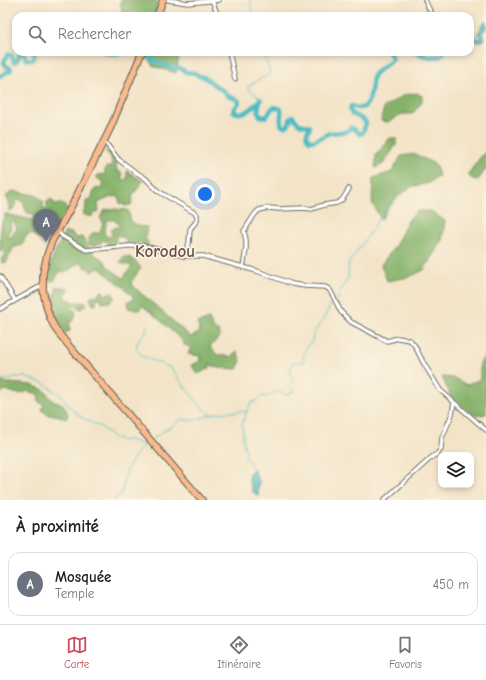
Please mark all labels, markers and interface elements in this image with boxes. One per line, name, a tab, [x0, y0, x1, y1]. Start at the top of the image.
search box	[12, 12, 474, 56]
icon: search	[26, 23, 48, 45]
text: Rechercher	[58, 25, 131, 43]
your location	[195, 184, 215, 204]
pin: A	[33, 209, 59, 242]
district label: Korodou	[135, 242, 195, 261]
map controls	[438, 452, 474, 488]
button: layers	[438, 452, 474, 488]
text: À proximité	[16, 517, 99, 536]
text: Mosquée	[55, 568, 111, 586]
text: A	[26, 577, 34, 592]
text: 450 m	[433, 577, 469, 592]
text: Temple	[55, 586, 94, 601]
tab: Carte	[64, 634, 89, 671]
tab: Itinéraire	[217, 634, 261, 671]
tab: Favoris	[389, 634, 422, 671]

